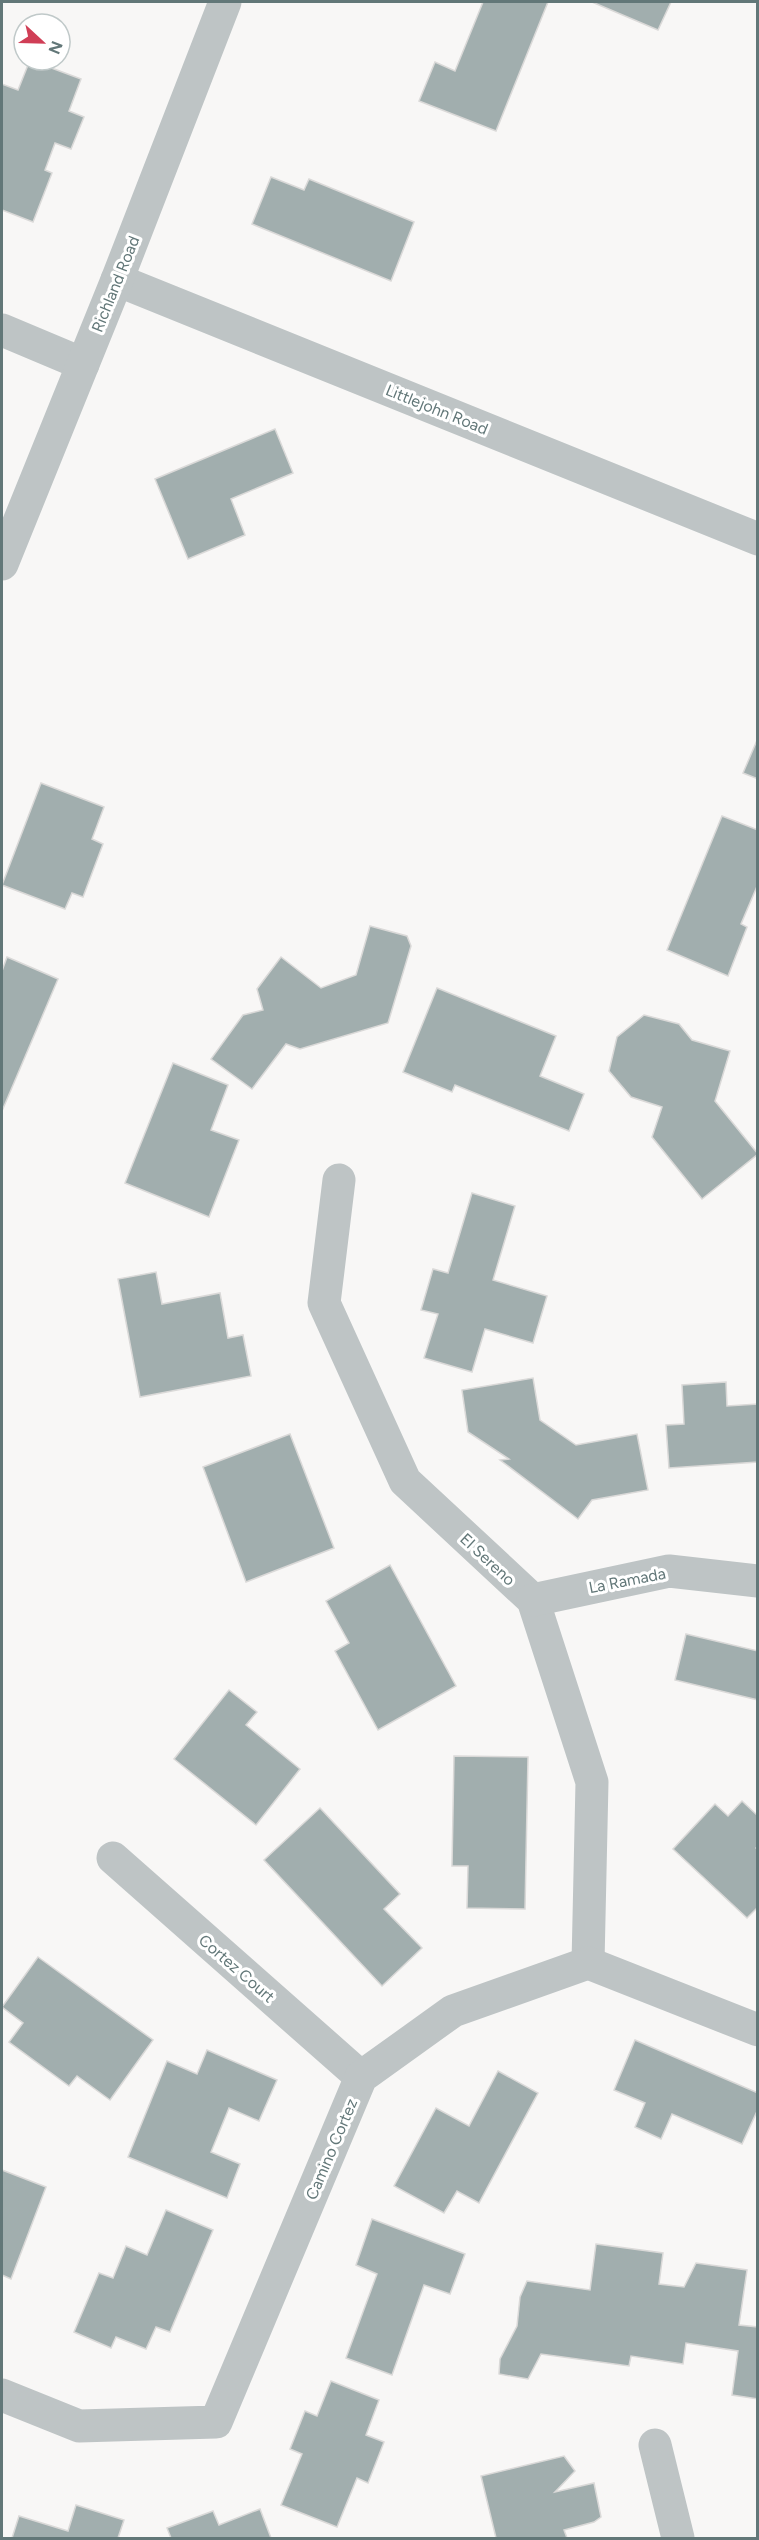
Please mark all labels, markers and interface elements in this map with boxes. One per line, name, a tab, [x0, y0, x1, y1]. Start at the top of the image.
north arrow	[12, 12, 72, 72]
text: N	[44, 38, 67, 57]
street label: Richland Road	[88, 233, 143, 335]
street label: Littlejohn Road	[383, 380, 491, 439]
street label: El Sereno	[456, 1529, 519, 1589]
street label: La Ramada	[587, 1564, 667, 1597]
street label: Cortez Court	[195, 1930, 278, 2006]
street label: Camino Cortez	[302, 2096, 361, 2203]

